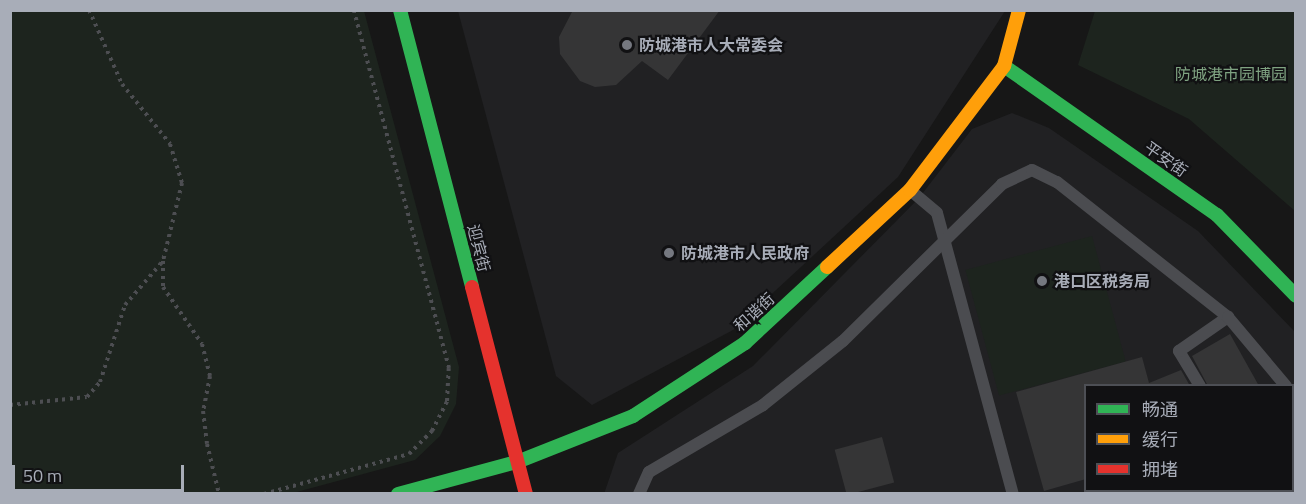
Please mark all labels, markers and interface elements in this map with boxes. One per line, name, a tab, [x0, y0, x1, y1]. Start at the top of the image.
place label: 防城港市人大常委会	[639, 35, 783, 55]
marker: 防城港市人大常委会	[620, 38, 634, 52]
park label: 防城港市园博园	[1175, 64, 1287, 84]
street label: 平安街	[1141, 137, 1191, 181]
street label: 迎宾街	[464, 222, 494, 274]
place label: 防城港市人民政府	[681, 243, 809, 263]
marker: 防城港市人民政府	[662, 246, 676, 260]
place label: 港口区税务局	[1054, 271, 1150, 291]
marker: 港口区税务局	[1035, 274, 1049, 288]
street label: 和谐街	[730, 289, 778, 335]
legend	[1084, 384, 1294, 492]
text: 畅通	[1142, 396, 1178, 423]
text: 缓行	[1142, 426, 1178, 453]
scale bar	[15, 453, 188, 491]
text: 拥堵	[1142, 456, 1178, 483]
text: 50 m	[23, 462, 62, 489]

